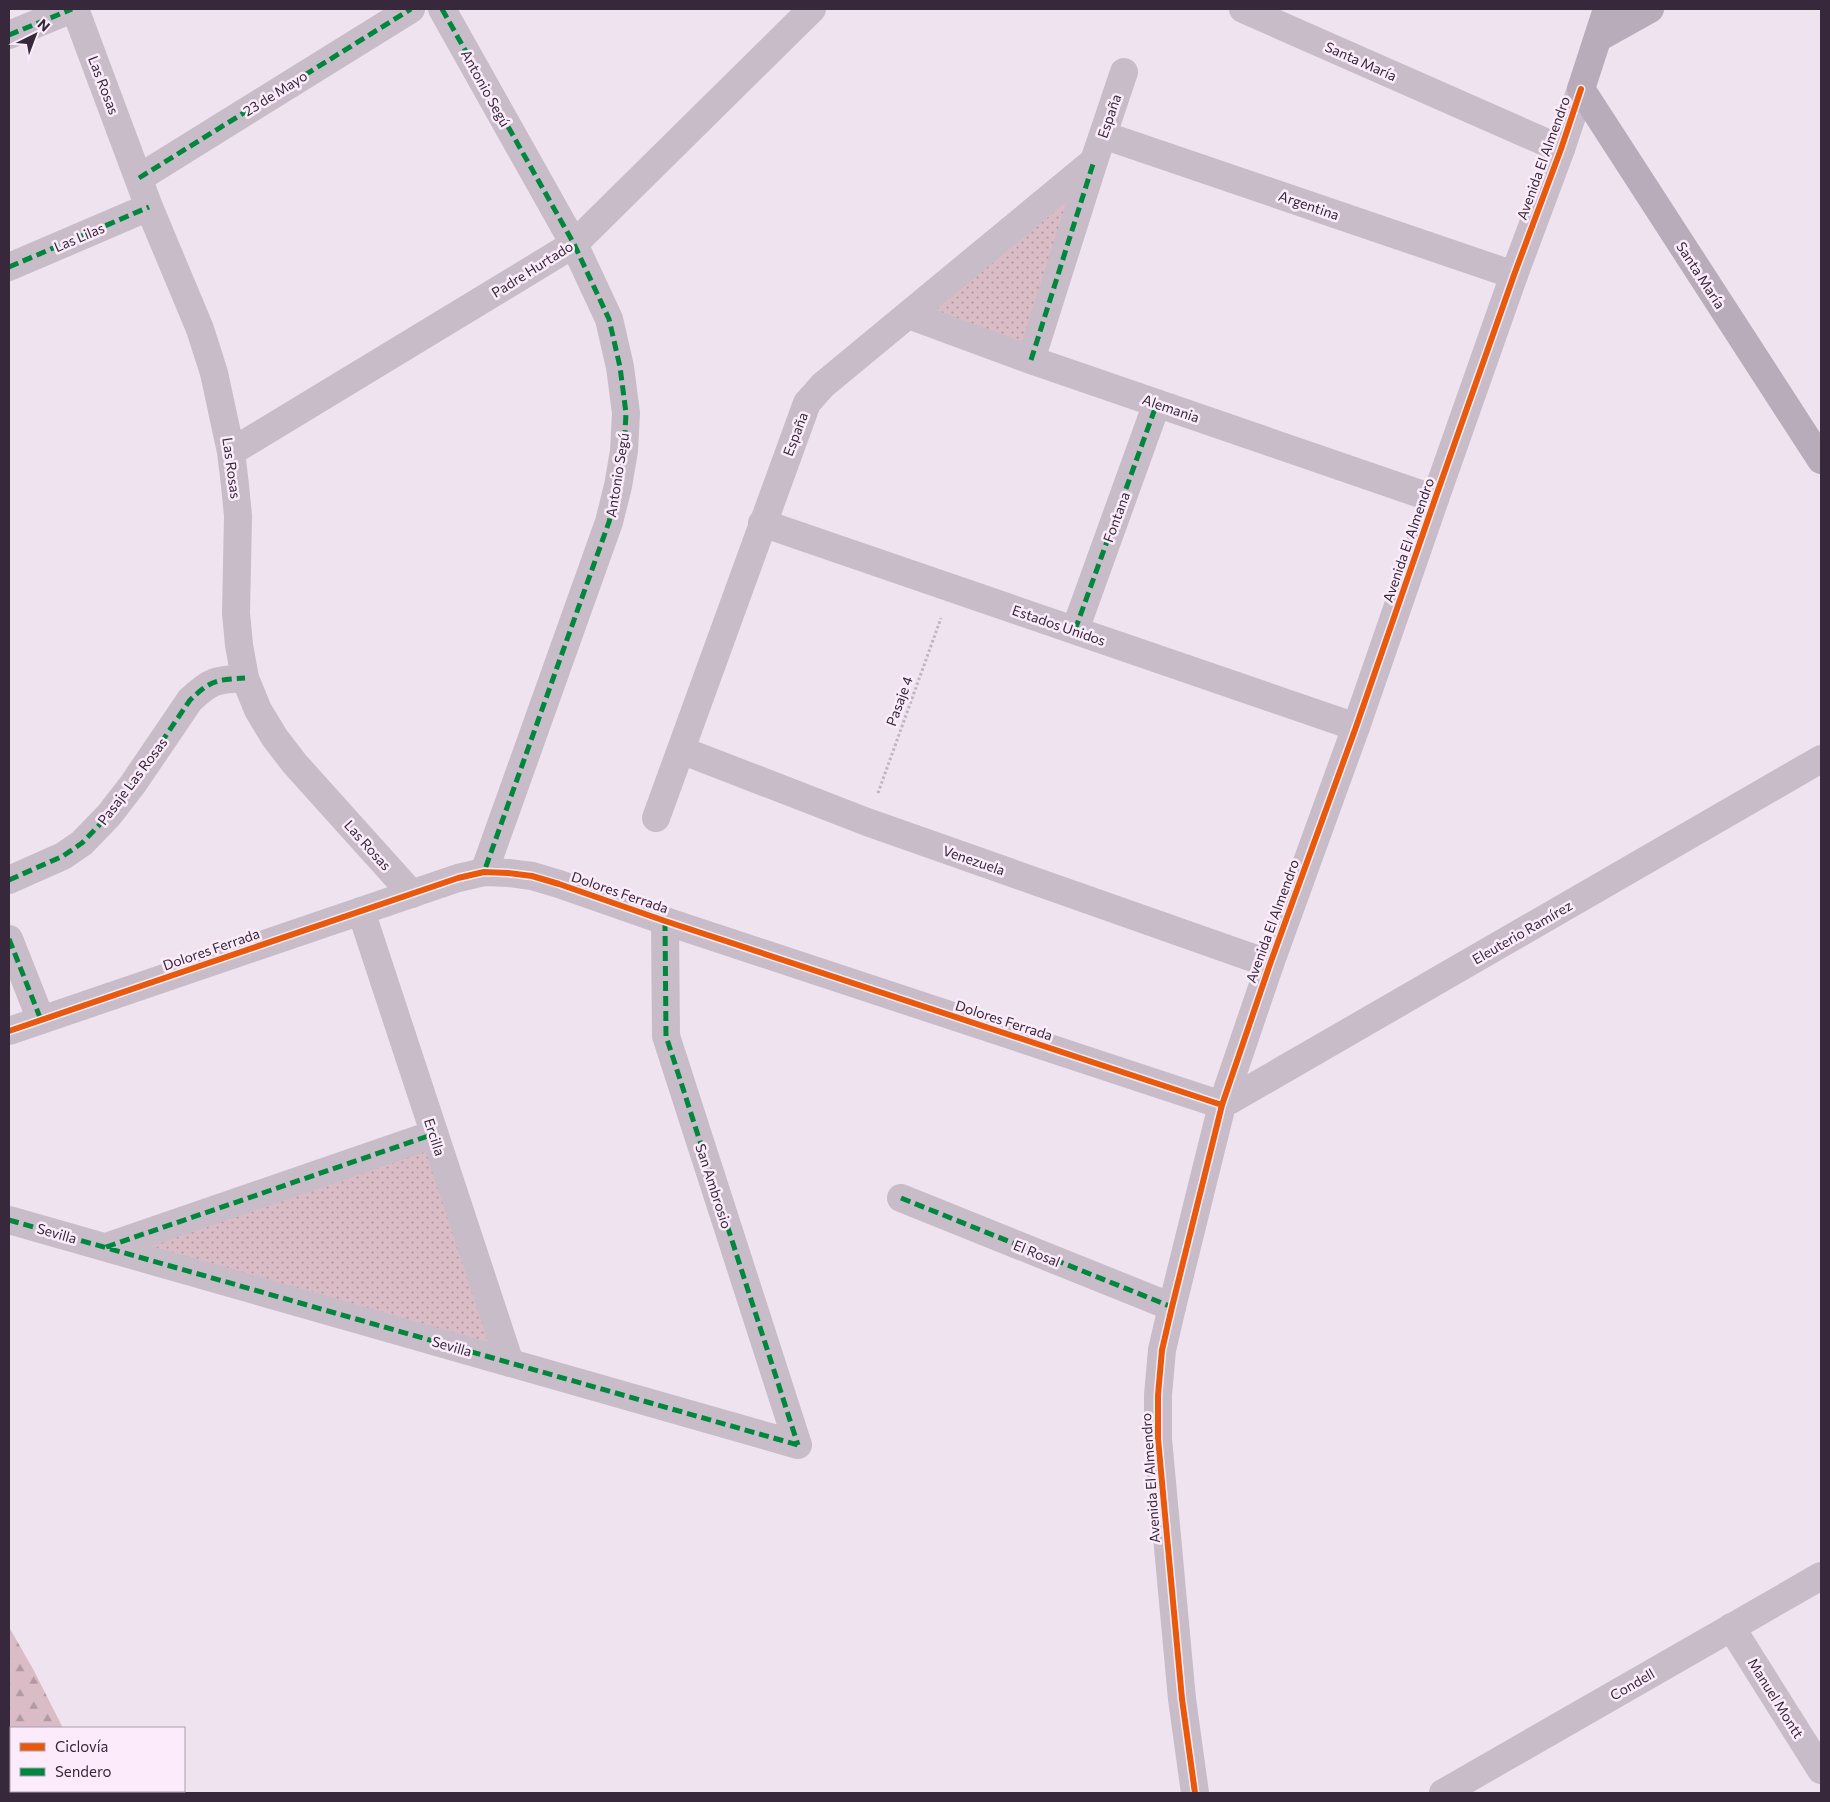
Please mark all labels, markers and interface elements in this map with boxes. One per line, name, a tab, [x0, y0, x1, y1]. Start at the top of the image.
north arrow	[10, 10, 60, 60]
text: N	[34, 15, 54, 35]
street label: Santa María	[1323, 38, 1399, 84]
street label: Antonio Segú	[458, 47, 514, 129]
street label: Las Rosas	[85, 53, 123, 117]
street label: 23 de Mayo	[240, 67, 310, 119]
street label: España	[1094, 92, 1124, 140]
street label: Avenida El Almendro	[1513, 94, 1573, 222]
street label: Argentina	[1277, 187, 1341, 223]
street label: Las Lilas	[51, 219, 107, 255]
street label: Padre Hurtado	[488, 237, 576, 301]
street label: Santa María	[1673, 238, 1729, 312]
street label: Alemania	[1140, 390, 1202, 426]
street label: España	[779, 410, 811, 458]
street label: Antonio Segú	[602, 432, 632, 518]
street label: Las Rosas	[219, 436, 245, 500]
street label: Avenida El Almendro	[1379, 476, 1437, 604]
street label: Fontana	[1099, 489, 1133, 545]
street label: Estados Unidos	[1010, 601, 1108, 649]
street label: Pasaje 4	[882, 673, 916, 728]
street label: Pasaje Las Rosas	[94, 734, 170, 828]
street label: Las Rosas	[341, 816, 395, 874]
street label: Venezuela	[941, 841, 1007, 879]
street label: Avenida El Almendro	[1242, 857, 1302, 985]
street label: Dolores Ferrada	[569, 867, 671, 917]
street label: Eleuterio Ramírez	[1469, 896, 1575, 967]
street label: Dolores Ferrada	[160, 924, 262, 974]
street label: Dolores Ferrada	[953, 996, 1055, 1044]
street label: Ercilla	[421, 1116, 449, 1158]
street label: San Ambrosio	[692, 1141, 736, 1231]
street label: Sevilla	[35, 1219, 79, 1247]
street label: El Rosal	[1011, 1236, 1063, 1270]
street label: Sevilla	[430, 1332, 474, 1360]
street label: Avenida El Almendro	[1137, 1412, 1163, 1544]
street label: Manuel Montt	[1745, 1655, 1808, 1741]
street label: Condell	[1607, 1664, 1657, 1704]
legend	[10, 1727, 185, 1792]
text: Ciclovía	[55, 1737, 108, 1755]
text: Sendero	[55, 1762, 112, 1780]

